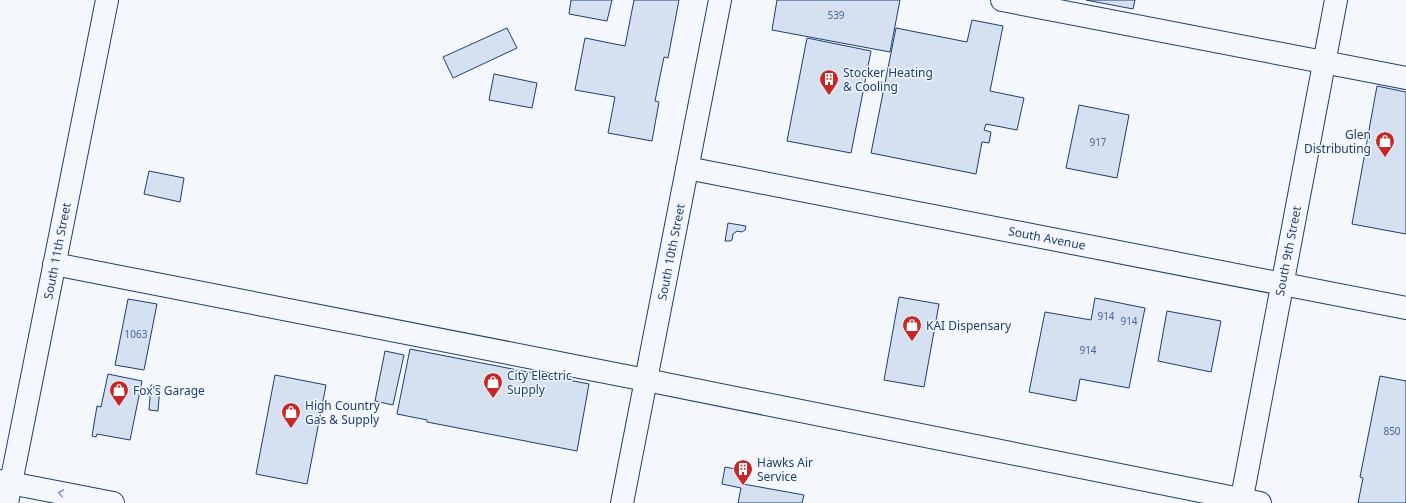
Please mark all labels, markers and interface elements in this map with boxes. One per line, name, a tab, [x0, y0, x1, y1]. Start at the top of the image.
house number: 539	[827, 8, 845, 22]
place label: Stocker Heating & Cooling	[843, 64, 933, 95]
building icon: Stocker Heating & Cooling	[818, 68, 840, 96]
place label: Glen Distributing	[1304, 126, 1371, 157]
shop icon: Glen Distributing	[1374, 130, 1396, 158]
house number: 917	[1089, 135, 1107, 149]
street label: South 11th Street	[39, 201, 75, 301]
street label: South 10th Street	[653, 202, 689, 302]
street label: South 9th Street	[1271, 204, 1305, 297]
street label: South Avenue	[1007, 222, 1087, 254]
house number: 914	[1097, 309, 1115, 323]
shop icon: KAI Dispensary	[901, 314, 923, 342]
house number: 914	[1120, 314, 1138, 328]
place label: KAI Dispensary	[926, 317, 1012, 334]
house number: 1063	[125, 327, 148, 341]
house number: 914	[1079, 343, 1097, 357]
place label: City Electric Supply	[507, 367, 572, 398]
shop icon: City Electric Supply	[482, 371, 504, 399]
shop icon: Fox's Garage	[108, 379, 130, 407]
place label: Fox's Garage	[133, 382, 205, 399]
place label: High Country Gas & Supply	[305, 397, 381, 428]
shop icon: High Country Gas & Supply	[280, 401, 302, 429]
house number: 850	[1383, 424, 1401, 438]
place label: Hawks Air Service	[757, 454, 813, 485]
building icon: Hawks Air Service	[732, 458, 754, 486]
one-way arrow	[58, 489, 64, 497]

